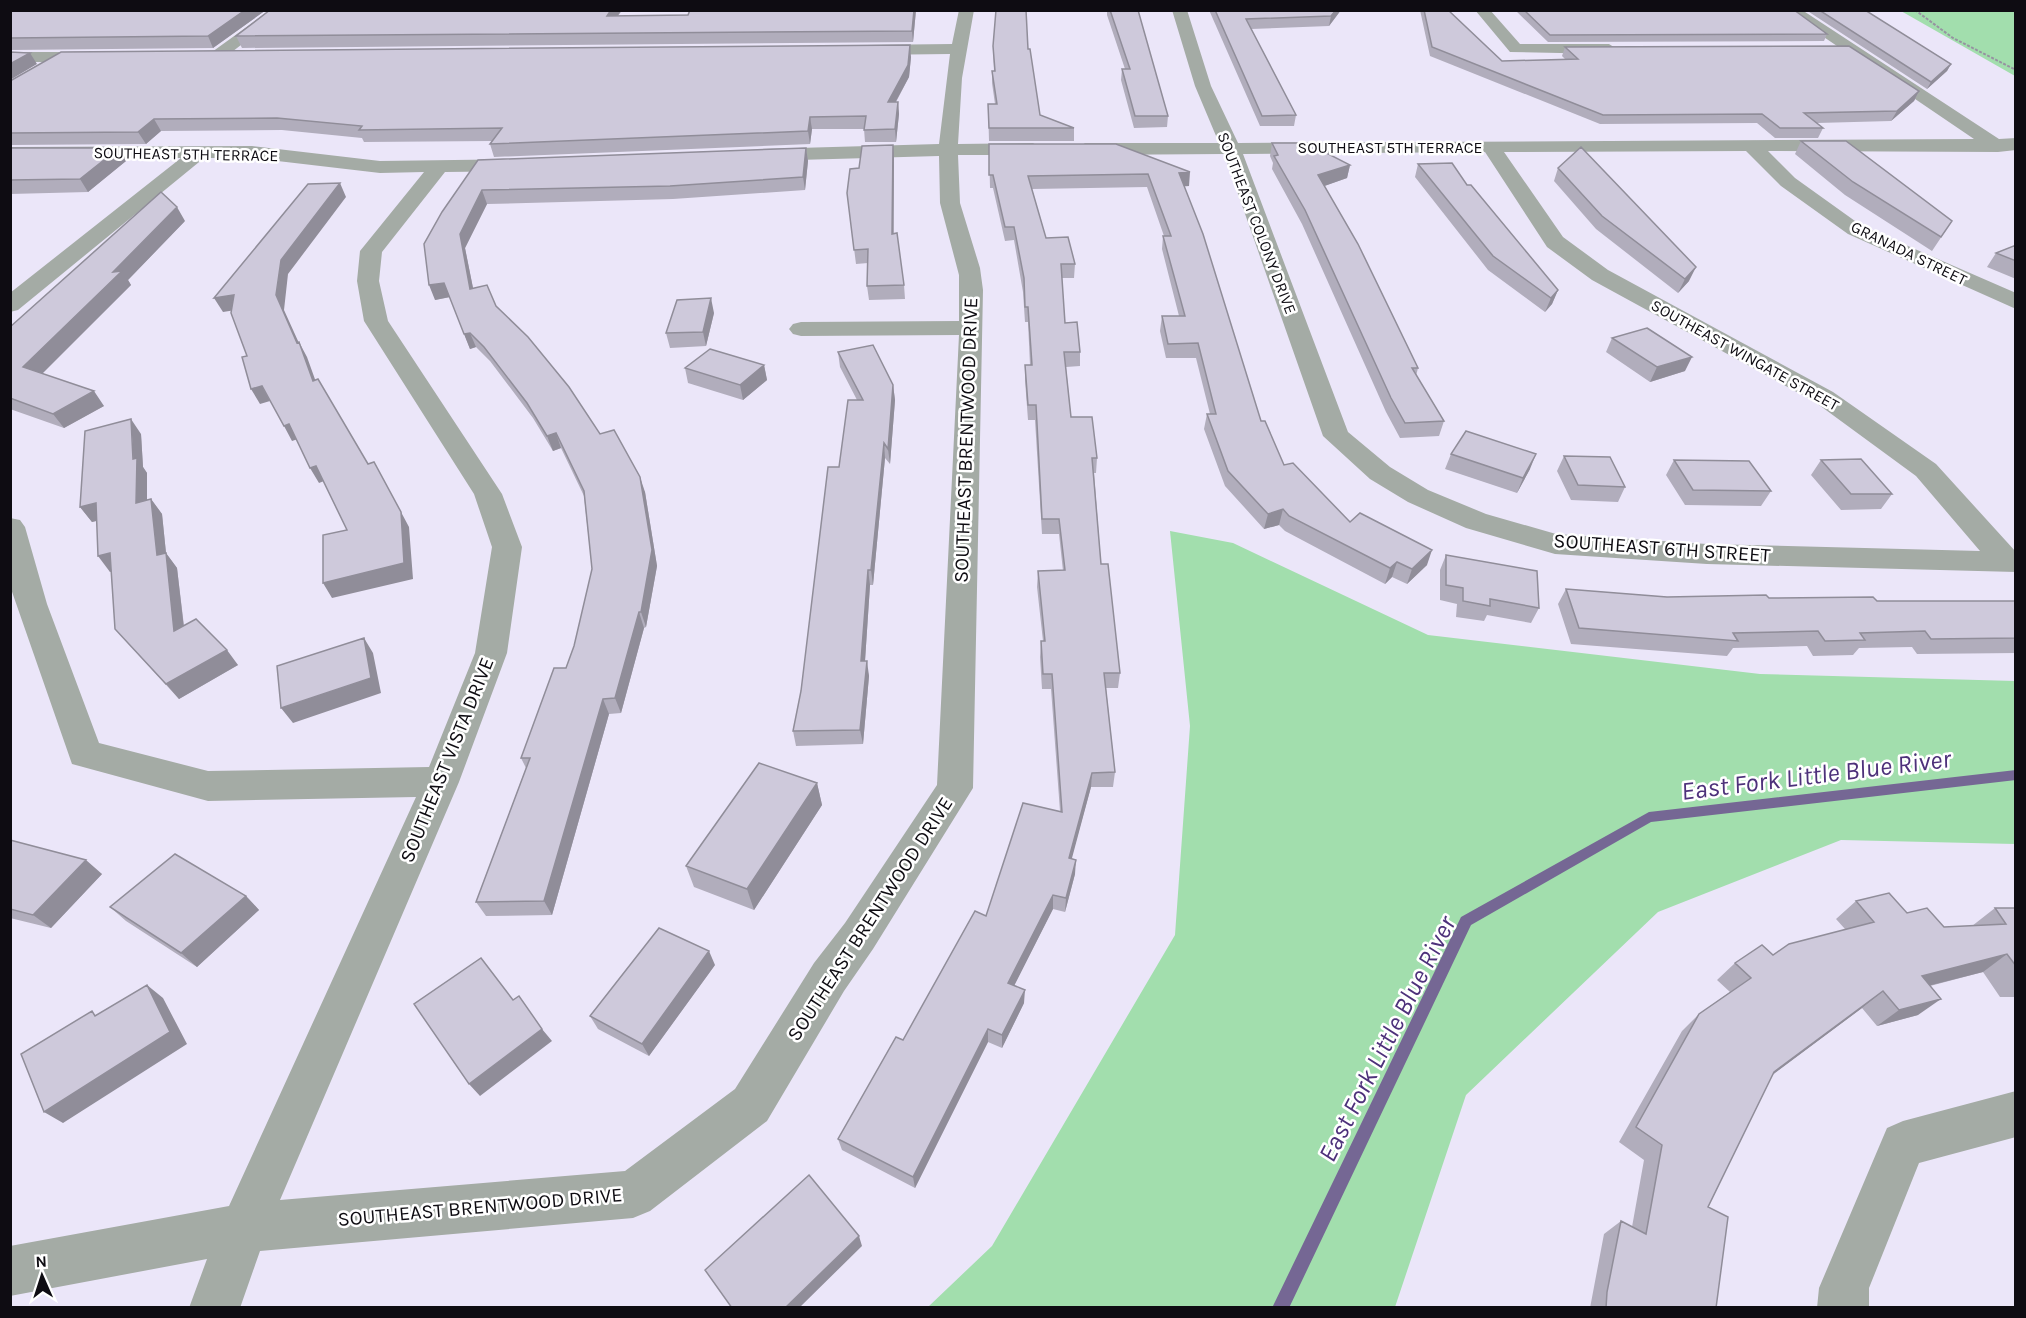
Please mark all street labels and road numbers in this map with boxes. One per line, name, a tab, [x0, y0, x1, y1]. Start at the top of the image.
street label: SOUTHEAST COLONY DRIVE	[1214, 129, 1300, 317]
street label: SOUTHEAST 5TH TERRACE	[1298, 138, 1482, 157]
street label: SOUTHEAST 5TH TERRACE	[93, 143, 279, 165]
street label: GRANADA STREET	[1848, 217, 1970, 289]
street label: SOUTHEAST WINGATE STREET	[1648, 295, 1842, 415]
street label: SOUTHEAST BRENTWOOD DRIVE	[950, 297, 982, 583]
street label: SOUTHEAST 6TH STREET	[1553, 529, 1771, 567]
street label: SOUTHEAST VISTA DRIVE	[395, 654, 499, 866]
street label: SOUTHEAST BRENTWOOD DRIVE	[783, 793, 957, 1045]
street label: SOUTHEAST BRENTWOOD DRIVE	[337, 1183, 623, 1231]

